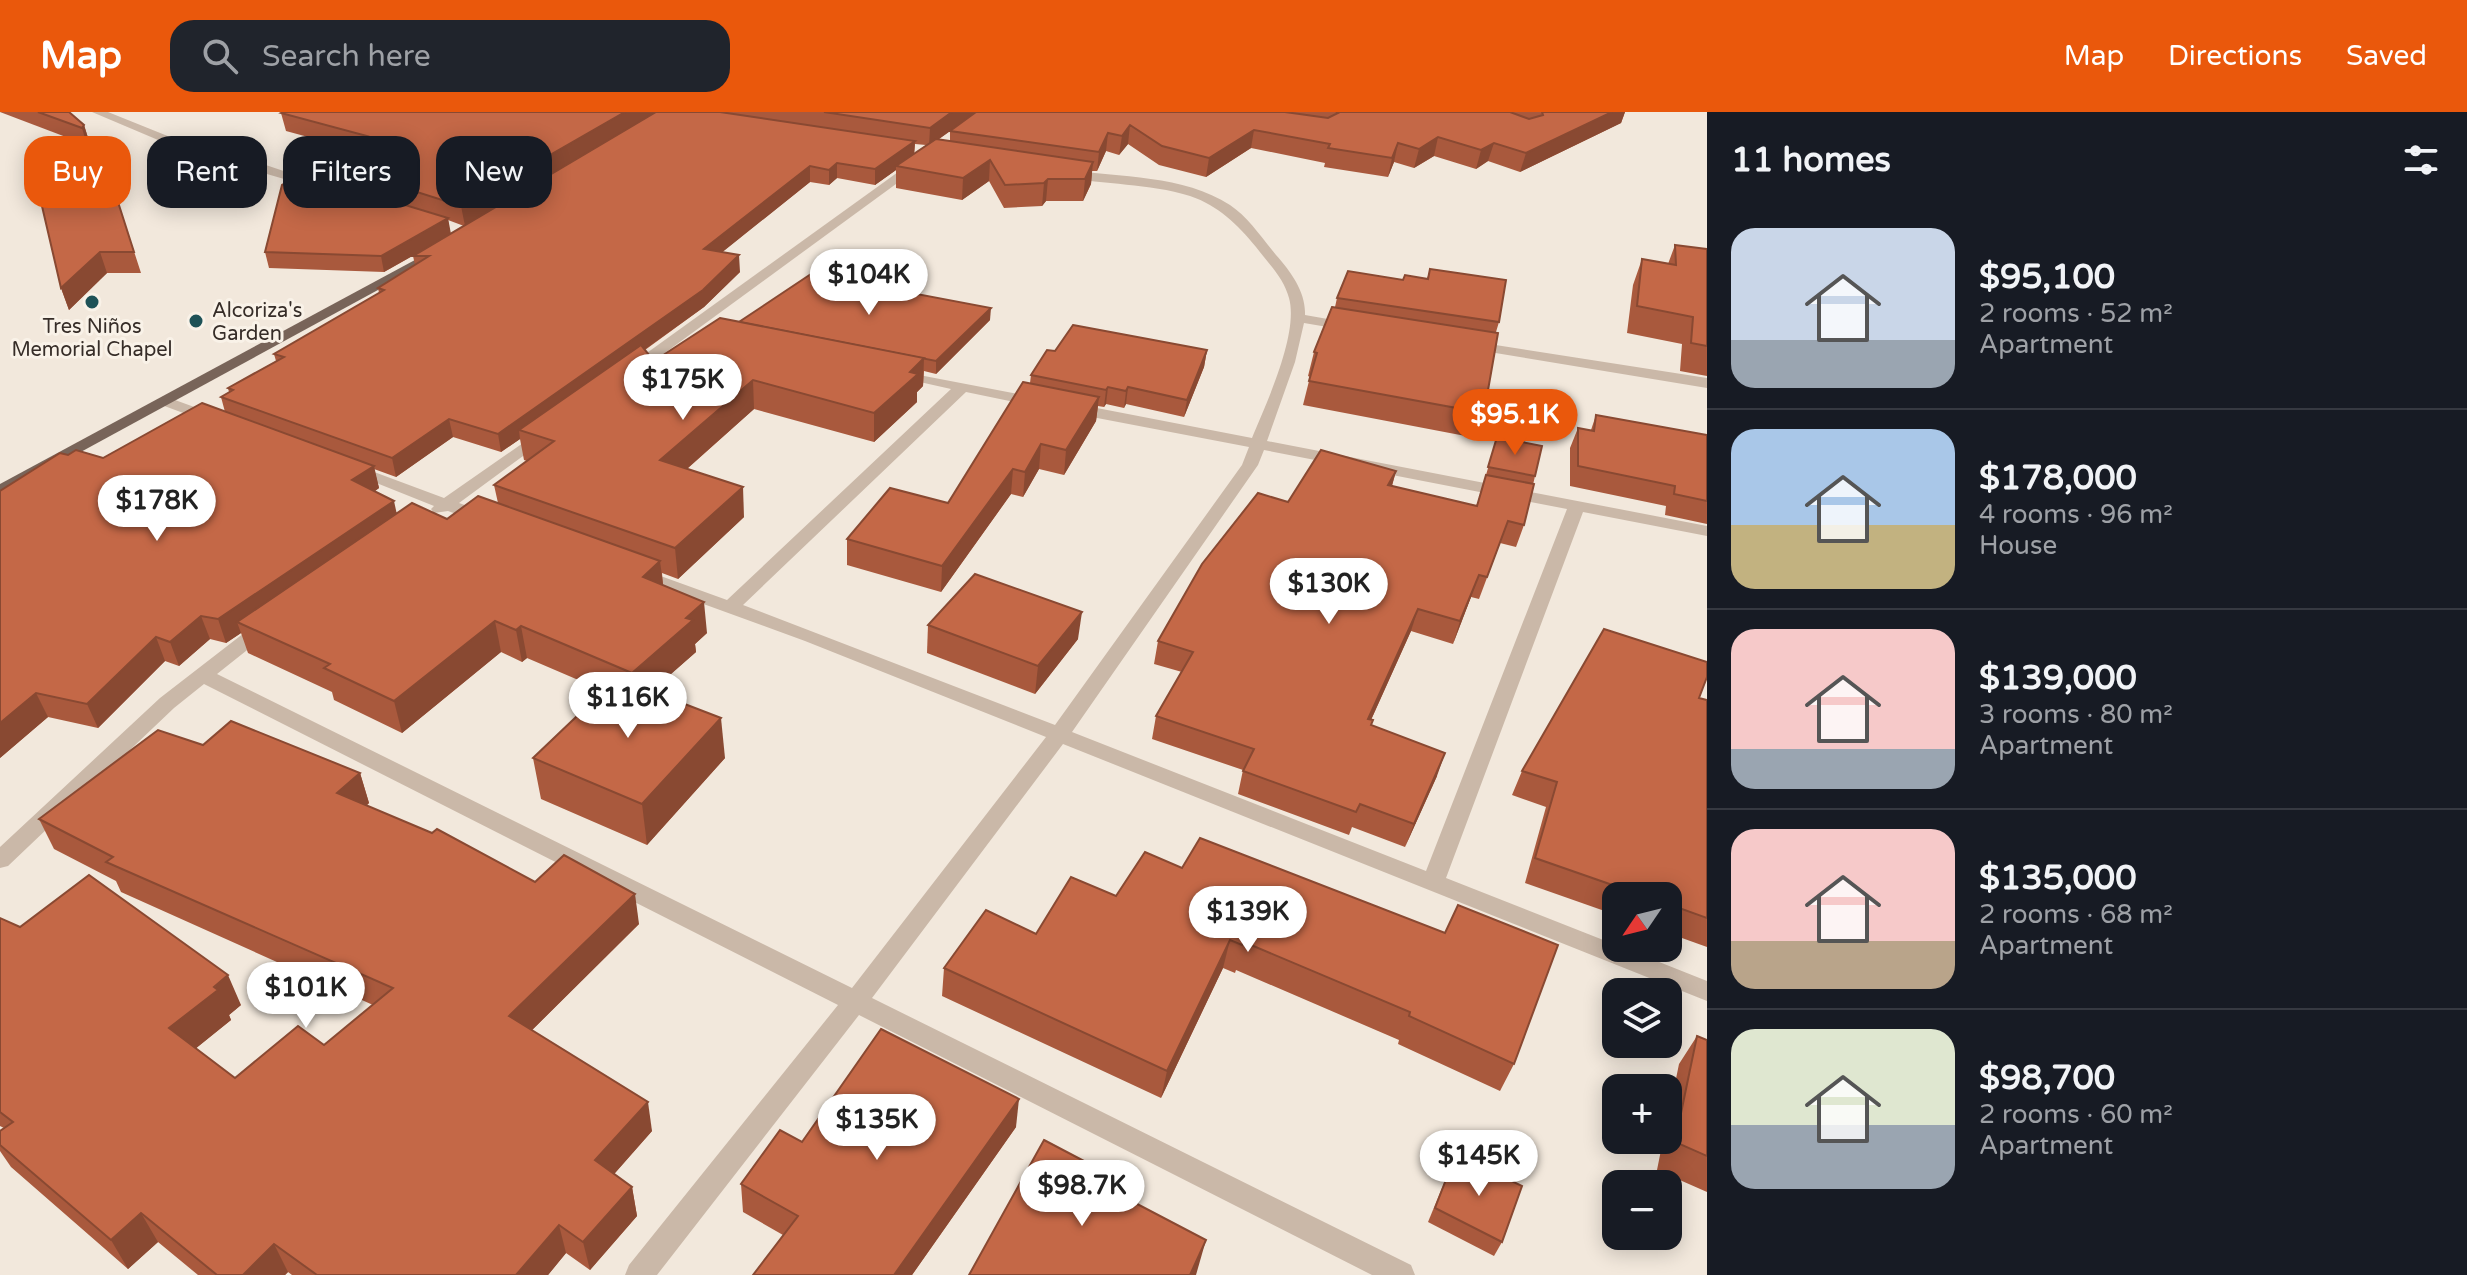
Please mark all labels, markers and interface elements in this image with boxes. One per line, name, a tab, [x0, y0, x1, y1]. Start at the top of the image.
search box	[170, 20, 730, 92]
text: Map	[40, 33, 122, 79]
icon: search	[198, 34, 242, 78]
text: Search here	[262, 38, 431, 75]
text: Map	[2064, 39, 2124, 73]
text: Directions	[2168, 39, 2302, 73]
text: Saved	[2346, 39, 2427, 73]
chip: Buy	[24, 136, 131, 208]
chip: Rent	[147, 136, 267, 208]
chip: Filters	[283, 136, 420, 208]
chip: New	[436, 136, 552, 208]
icon: filters	[2399, 138, 2443, 182]
text: 11 homes	[1731, 140, 1891, 181]
pin: $104K	[813, 249, 925, 317]
text: $95,100	[1979, 257, 2115, 298]
text: $104K	[828, 259, 910, 290]
icon: home	[1795, 260, 1891, 356]
marker: Tres Niños Memorial Chapel	[83, 293, 101, 311]
text: 2 rooms · 52 m²	[1979, 298, 2173, 329]
place label: Alcoriza's Garden	[212, 299, 302, 346]
marker: Alcoriza's Garden	[187, 312, 205, 330]
place label: Tres Niños Memorial Chapel	[11, 315, 173, 362]
text: Apartment	[1979, 329, 2113, 360]
pin: $175K	[627, 354, 739, 422]
text: $175K	[642, 364, 724, 395]
pin: $95.1K	[1450, 389, 1580, 457]
text: $95.1K	[1471, 399, 1559, 430]
text: $178,000	[1979, 458, 2137, 499]
icon: home	[1795, 461, 1891, 557]
pin: $178K	[101, 475, 213, 543]
text: $178K	[116, 485, 198, 516]
text: 4 rooms · 96 m²	[1979, 499, 2173, 530]
text: House	[1979, 530, 2057, 561]
pin: $130K	[1273, 558, 1385, 626]
text: $130K	[1288, 568, 1370, 599]
text: $139,000	[1979, 658, 2137, 699]
icon: home	[1795, 661, 1891, 757]
pin: $116K	[572, 672, 684, 740]
text: $116K	[587, 682, 669, 713]
text: 3 rooms · 80 m²	[1979, 699, 2173, 730]
text: Apartment	[1979, 730, 2113, 761]
text: $135,000	[1979, 858, 2137, 899]
icon: home	[1795, 861, 1891, 957]
north arrow	[1602, 882, 1682, 962]
map controls	[1602, 882, 1682, 1250]
pin: $139K	[1192, 886, 1304, 954]
text: $139K	[1207, 896, 1289, 927]
text: 2 rooms · 68 m²	[1979, 899, 2173, 930]
text: Apartment	[1979, 930, 2113, 961]
pin: $101K	[250, 962, 362, 1030]
text: $101K	[265, 972, 347, 1003]
button: layers	[1602, 978, 1682, 1058]
text: $98,700	[1979, 1058, 2115, 1099]
icon: home	[1795, 1061, 1891, 1157]
button: +	[1602, 1074, 1682, 1154]
pin: $135K	[821, 1094, 933, 1162]
text: 2 rooms · 60 m²	[1979, 1099, 2173, 1130]
text: $135K	[836, 1104, 918, 1135]
pin: $145K	[1423, 1130, 1535, 1198]
text: Apartment	[1979, 1130, 2113, 1161]
text: $145K	[1438, 1140, 1520, 1171]
pin: $98.7K	[1017, 1160, 1147, 1228]
text: $98.7K	[1038, 1170, 1126, 1201]
button: −	[1602, 1170, 1682, 1250]

